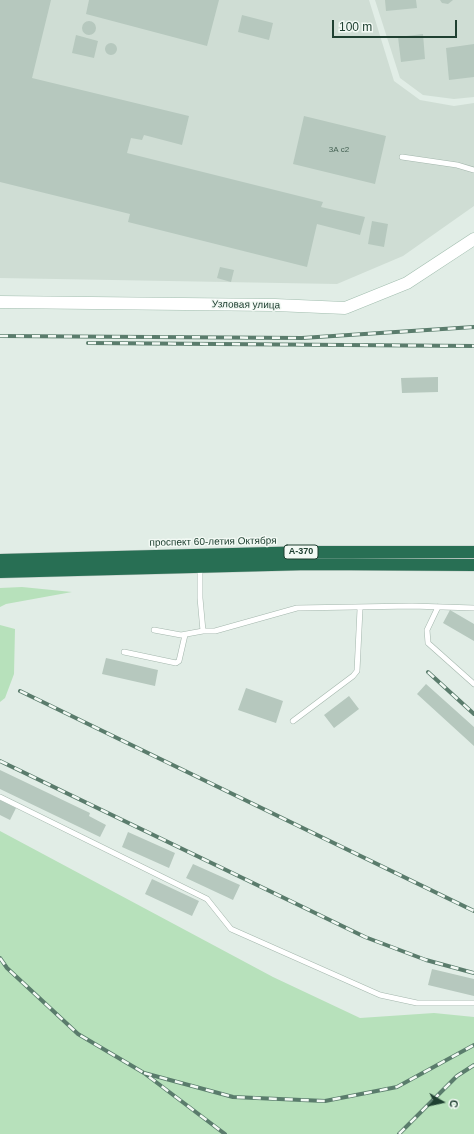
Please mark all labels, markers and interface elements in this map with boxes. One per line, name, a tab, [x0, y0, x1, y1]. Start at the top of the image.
scale bar	[334, 12, 459, 38]
text: 100 m	[339, 20, 372, 34]
house number: 3А с2	[329, 145, 349, 155]
street label: Узловая улица	[212, 298, 280, 312]
street label: проспект 60-летия Октября	[149, 535, 277, 549]
road number: А-370	[284, 545, 318, 559]
north arrow	[422, 1082, 462, 1122]
text: С	[447, 1099, 460, 1109]

